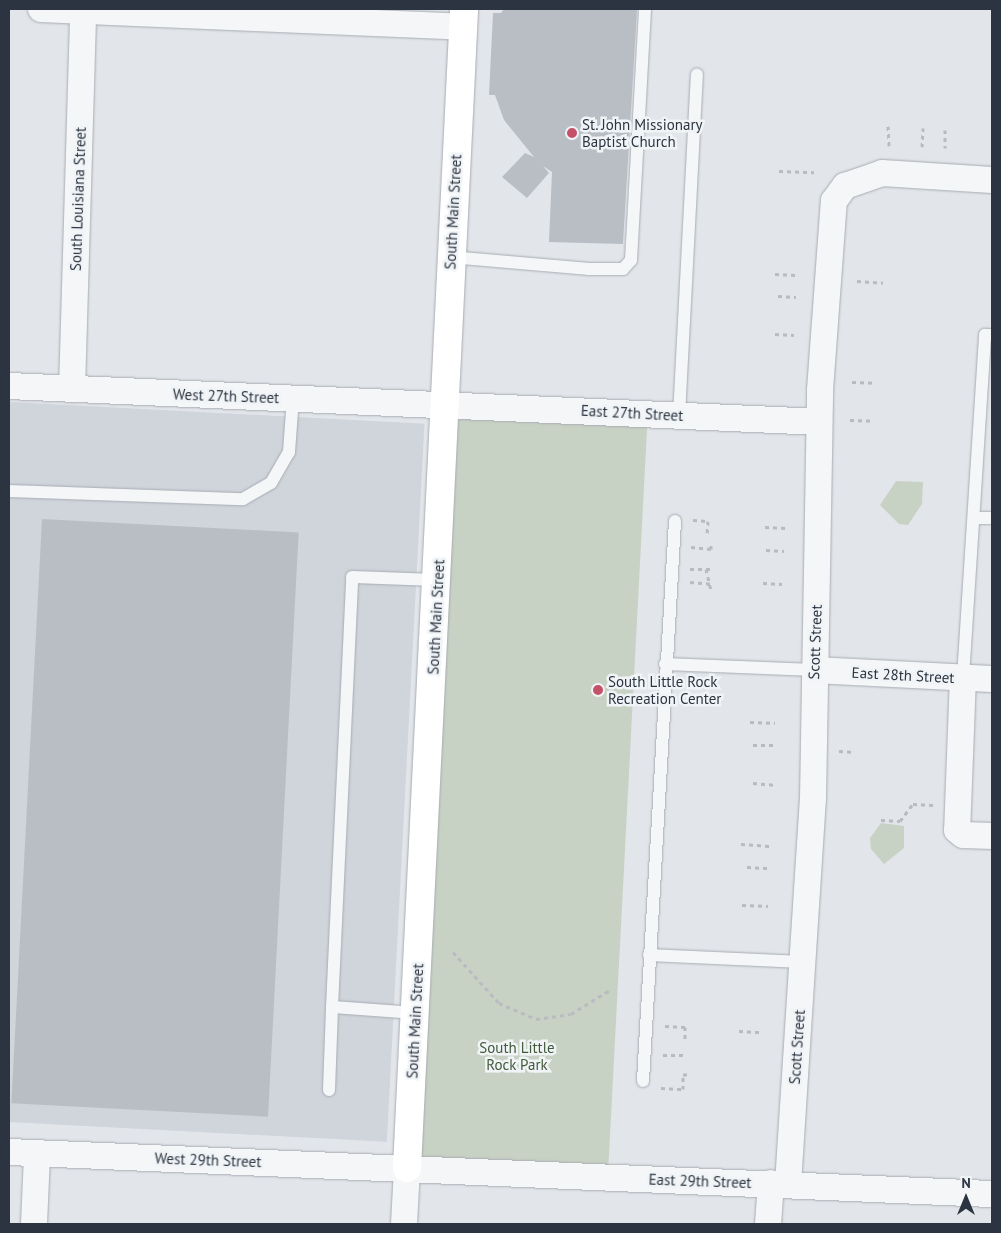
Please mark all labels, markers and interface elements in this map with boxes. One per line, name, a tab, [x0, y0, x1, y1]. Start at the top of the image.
place label: St. John Missionary Baptist Church	[582, 115, 704, 150]
street label: South Louisiana Street	[66, 127, 90, 271]
marker: St. John Missionary Baptist Church	[566, 127, 578, 139]
street label: South Main Street	[441, 154, 465, 270]
street label: West 27th Street	[173, 385, 279, 407]
street label: East 27th Street	[580, 401, 684, 425]
street label: South Main Street	[424, 559, 448, 675]
street label: Scott Street	[805, 604, 825, 680]
street label: East 28th Street	[851, 663, 955, 687]
place label: South Little Rock Recreation Center	[608, 672, 721, 707]
marker: South Little Rock Recreation Center	[592, 684, 604, 696]
street label: South Main Street	[403, 963, 427, 1079]
street label: Scott Street	[785, 1009, 809, 1085]
park label: South Little Rock Park	[479, 1038, 555, 1073]
street label: West 29th Street	[154, 1149, 262, 1171]
street label: East 29th Street	[648, 1170, 752, 1192]
north arrow	[941, 1173, 991, 1223]
text: N	[961, 1174, 971, 1192]

